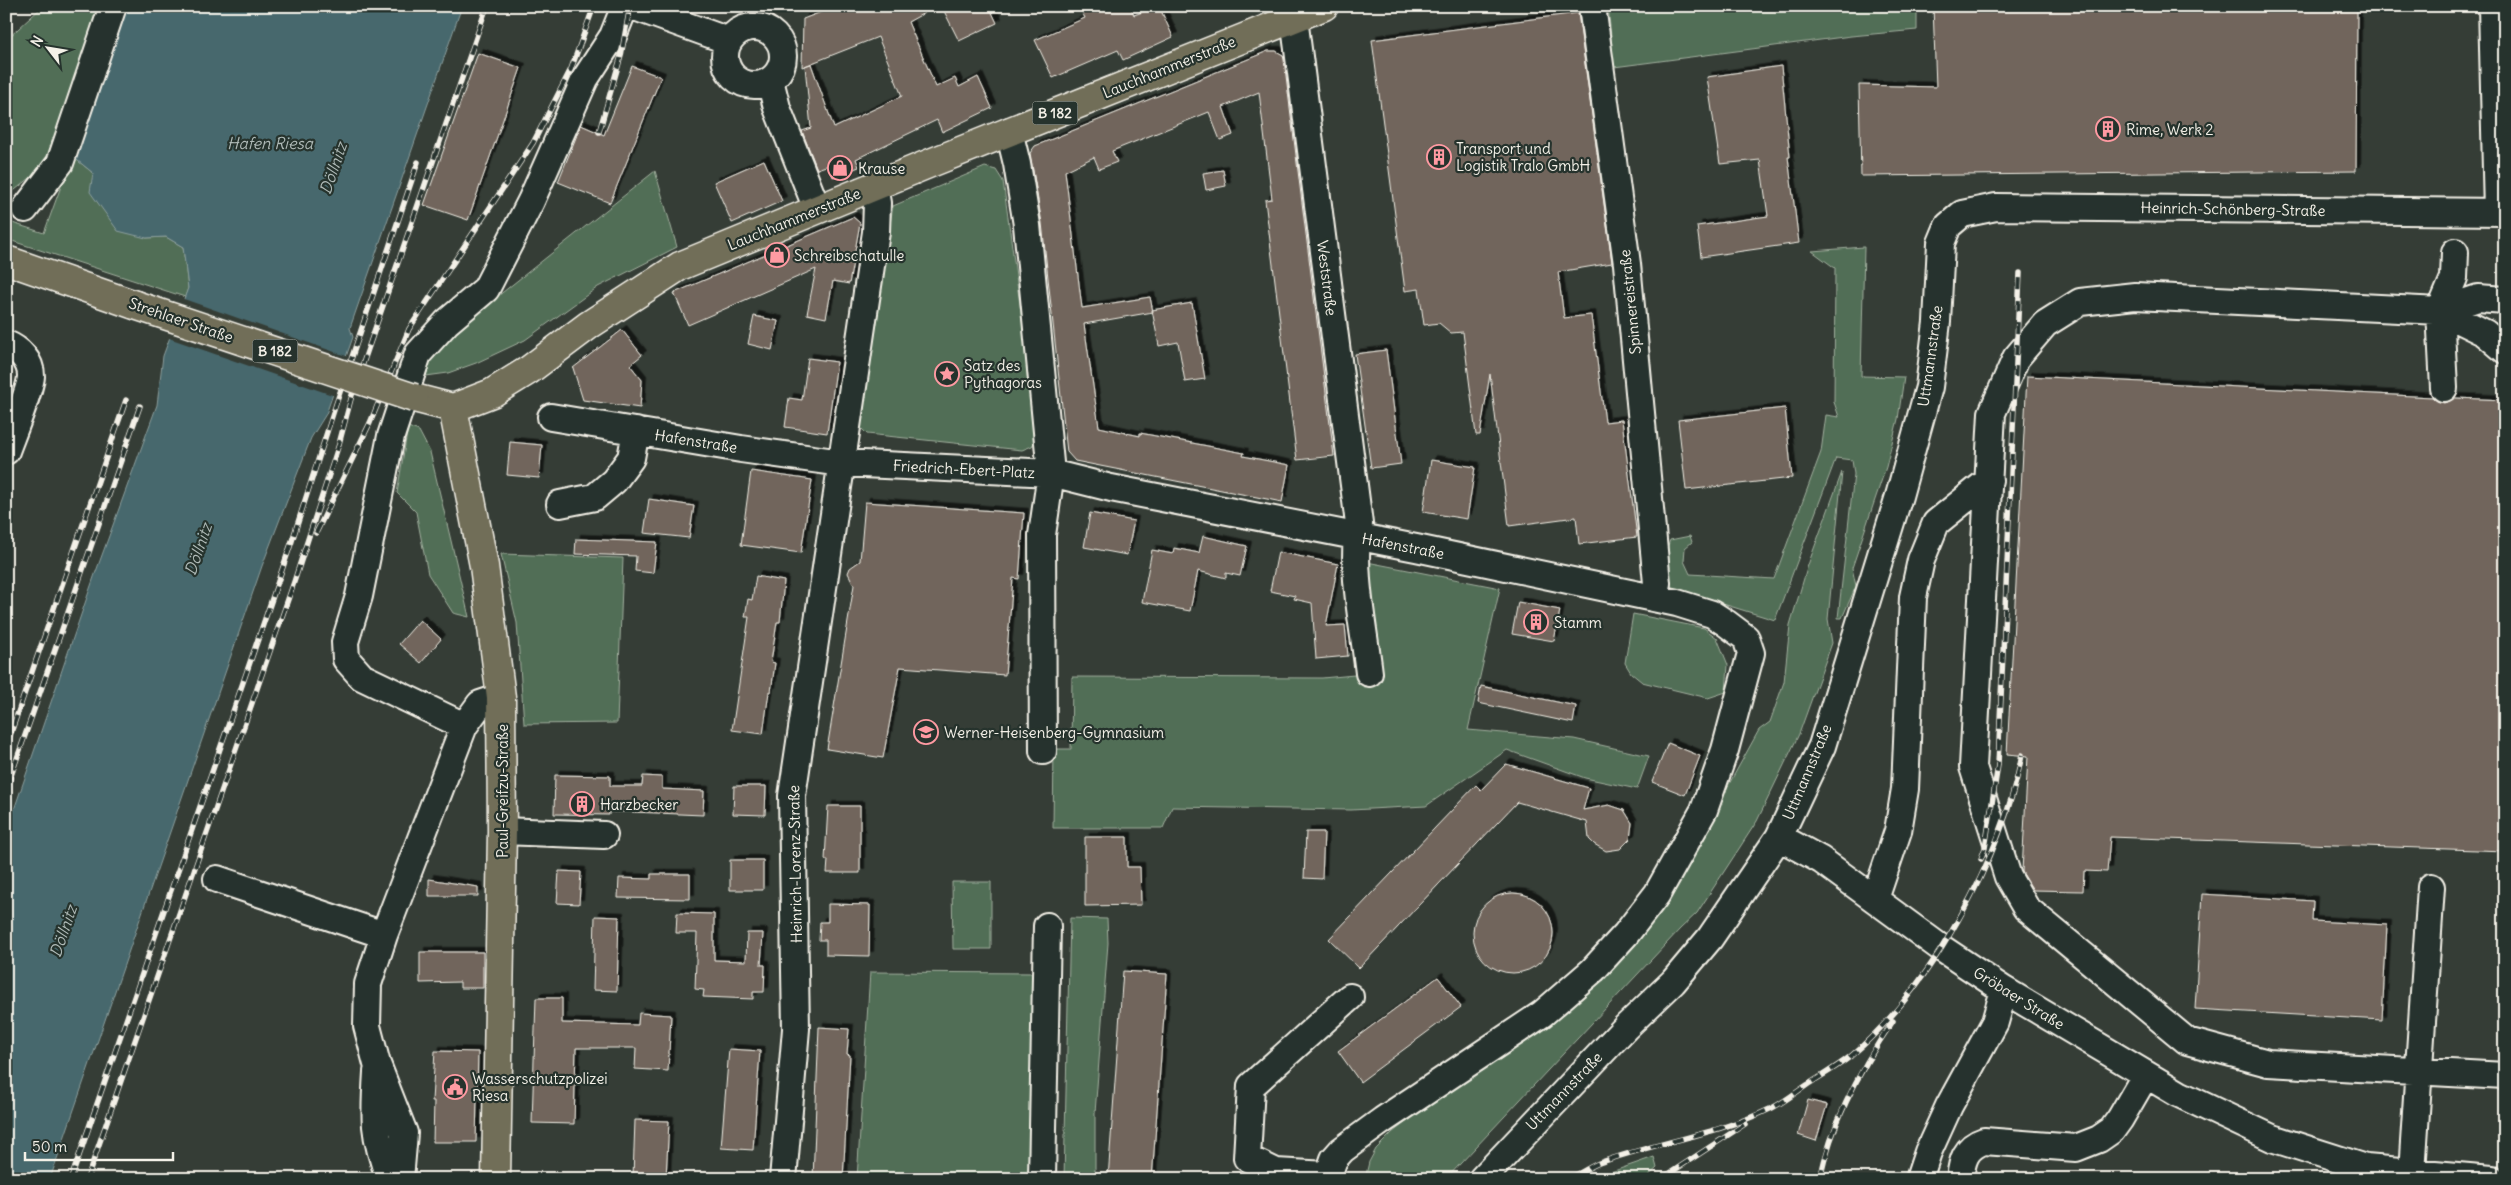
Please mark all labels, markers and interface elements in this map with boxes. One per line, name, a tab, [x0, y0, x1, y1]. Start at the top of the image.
north arrow	[22, 22, 72, 72]
street label: Lauchhammerstraße	[1100, 32, 1238, 102]
text: N	[27, 33, 47, 50]
road number: B 182	[1032, 102, 1078, 125]
building icon: Rime, Werk 2	[2095, 116, 2121, 142]
place label: Rime, Werk 2	[2126, 120, 2214, 139]
water label: Hafen Riesa	[227, 133, 314, 153]
water label: Döllnitz	[315, 138, 352, 197]
place label: Transport und Logistik Tralo GmbH	[1456, 139, 1591, 175]
building icon: Transport und Logistik Tralo GmbH	[1426, 144, 1452, 170]
shop icon: Krause	[827, 155, 853, 181]
place label: Krause	[858, 159, 905, 178]
street label: Lauchhammerstraße	[725, 184, 863, 254]
street label: Heinrich-Schönberg-Straße	[2141, 198, 2325, 220]
street label: Weststraße	[1313, 239, 1341, 317]
shop icon: Schreibschatulle	[764, 242, 790, 268]
place label: Schreibschatulle	[794, 246, 904, 265]
street label: Spinnereistraße	[1615, 249, 1645, 355]
street label: Strehlaer Straße	[126, 293, 236, 347]
street label: Uttmannstraße	[1913, 304, 1947, 408]
road number: B 182	[252, 340, 298, 362]
place label: Satz des Pythagoras	[964, 356, 1042, 392]
place icon: Satz des Pythagoras	[934, 361, 960, 387]
street label: Hafenstraße	[653, 425, 739, 457]
street label: Friedrich-Ebert-Platz	[893, 456, 1035, 482]
water label: Döllnitz	[180, 519, 217, 578]
street label: Hafenstraße	[1360, 529, 1446, 563]
building icon: Stamm	[1523, 609, 1549, 635]
place label: Stamm	[1554, 613, 1602, 632]
school or university icon: Werner-Heisenberg-Gymnasium	[913, 719, 939, 745]
street label: Uttmannstraße	[1778, 721, 1836, 823]
place label: Werner-Heisenberg-Gymnasium	[944, 723, 1164, 742]
street label: Paul-Greifzu-Straße	[493, 724, 512, 858]
street label: Heinrich-Lorenz-Straße	[784, 785, 806, 943]
building icon: Harzbecker	[569, 791, 595, 817]
place label: Harzbecker	[600, 795, 678, 814]
water label: Döllnitz	[45, 901, 82, 960]
street label: Gröbaer Straße	[1970, 962, 2068, 1034]
street label: Uttmannstraße	[1522, 1048, 1606, 1134]
place label: Wasserschutzpolizei Riesa	[472, 1069, 608, 1105]
public building icon: Wasserschutzpolizei Riesa	[442, 1074, 468, 1100]
scale bar	[25, 1130, 172, 1162]
text: 50 m	[32, 1137, 67, 1156]

